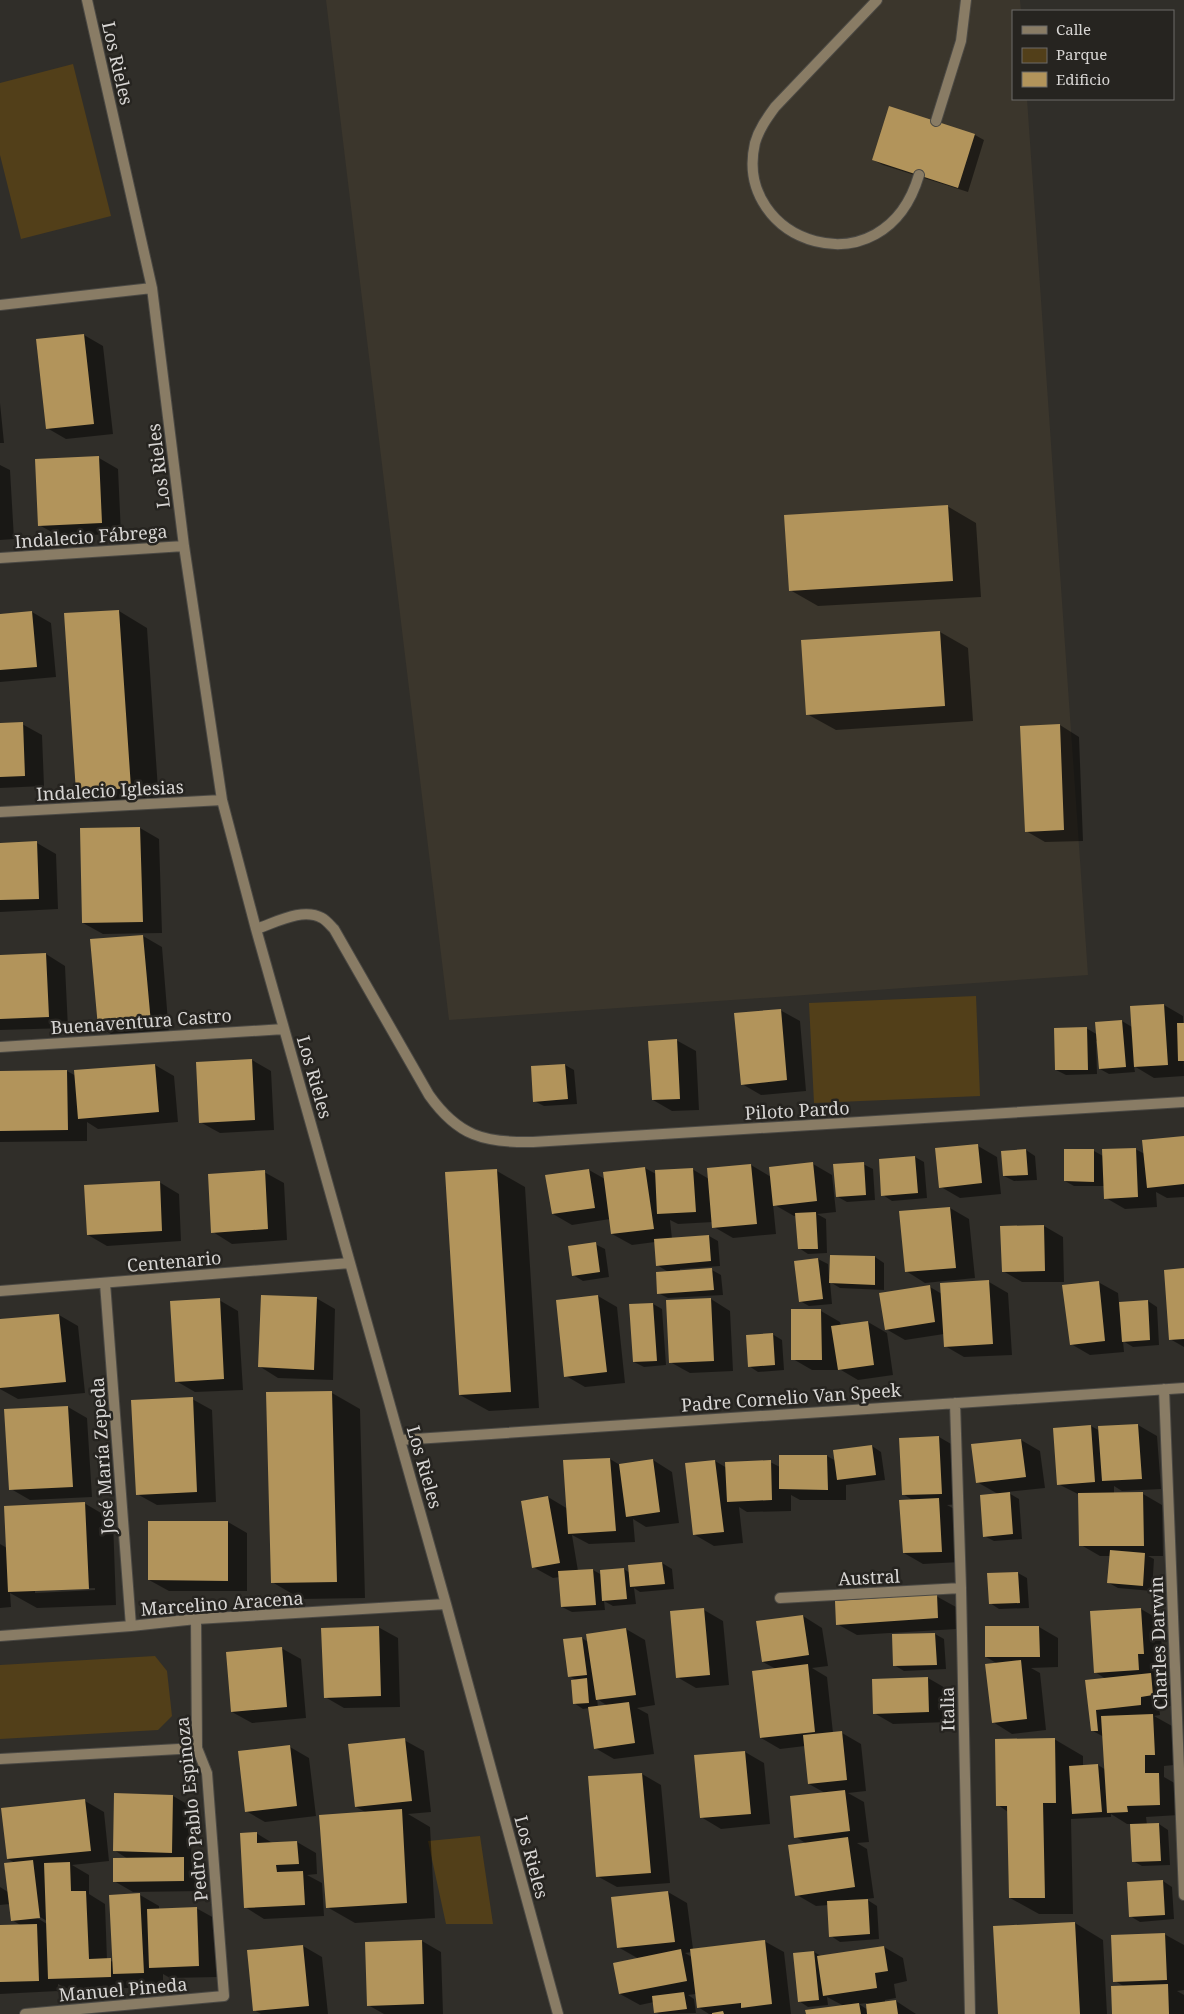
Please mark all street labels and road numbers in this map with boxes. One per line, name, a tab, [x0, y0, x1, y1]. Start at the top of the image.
street label: Los Rieles	[97, 19, 139, 107]
street label: Los Rieles	[141, 422, 175, 510]
street label: Indalecio Fábrega	[14, 519, 168, 553]
street label: Indalecio Iglesias	[36, 774, 184, 806]
street label: Buenaventura Castro	[50, 1003, 232, 1039]
street label: Los Rieles	[292, 1033, 338, 1121]
street label: Piloto Pardo	[744, 1095, 850, 1125]
street label: Centenario	[126, 1245, 222, 1277]
street label: José María Zepeda	[85, 1377, 120, 1536]
street label: Padre Cornelio Van Speek	[680, 1377, 902, 1417]
street label: Los Rieles	[402, 1423, 448, 1511]
street label: Austral	[837, 1563, 901, 1591]
street label: Charles Darwin	[1144, 1575, 1172, 1710]
street label: Marcelino Aracena	[140, 1585, 304, 1621]
street label: Italia	[935, 1687, 959, 1731]
street label: Pedro Pablo Espinoza	[169, 1716, 213, 1902]
street label: Los Rieles	[509, 1813, 555, 1901]
street label: Manuel Pineda	[58, 1971, 188, 2007]

